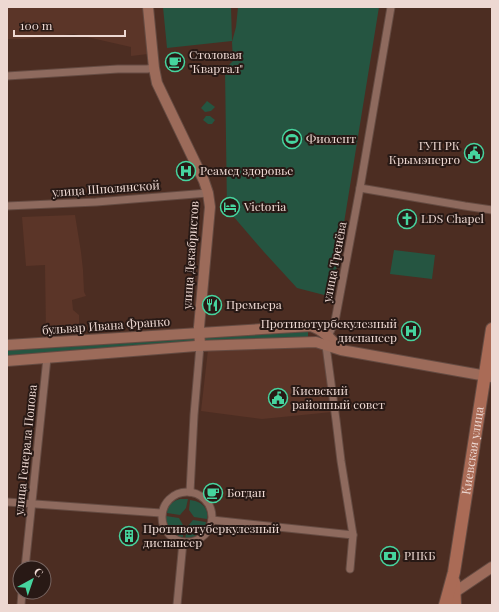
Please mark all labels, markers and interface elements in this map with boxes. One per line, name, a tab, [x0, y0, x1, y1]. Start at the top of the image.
scale bar	[14, 12, 125, 38]
text: 100 m	[20, 17, 53, 33]
place label: Столовая "Квартал"	[189, 46, 243, 76]
cafe icon: Столовая "Квартал"	[164, 51, 186, 73]
sports icon: Фиолент	[281, 128, 303, 150]
place label: Фиолент	[306, 130, 357, 146]
place label: ГУП РК Крымэнерго	[389, 137, 460, 167]
public building icon: ГУП РК Крымэнерго	[463, 142, 485, 164]
hospital icon: Реамед здоровье	[175, 160, 197, 182]
place label: Реамед здоровье	[200, 162, 293, 178]
street label: улица Шполянской	[51, 176, 161, 200]
hotel icon: Victoria	[219, 196, 241, 218]
place label: Victoria	[243, 198, 286, 214]
street label: улица Декабристов	[178, 200, 202, 311]
church icon: LDS Chapel	[396, 208, 418, 230]
place label: LDS Chapel	[421, 210, 485, 226]
street label: улица Тренёва	[318, 220, 350, 304]
restaurant icon: Премьера	[201, 294, 223, 316]
place label: Премьера	[226, 296, 282, 312]
street label: бульвар Ивана Франко	[41, 313, 171, 337]
place label: Противотурбекулезный диспансер	[261, 315, 397, 345]
hospital icon: Противотурбекулезный диспансер	[400, 320, 422, 342]
place label: Киевский районный совет	[292, 382, 385, 412]
street label: улица Генерала Попова	[10, 384, 40, 517]
public building icon: Киевский районный совет	[267, 387, 289, 409]
street label: Киевская улица	[457, 405, 487, 496]
cafe icon: Богдан	[202, 482, 224, 504]
place label: Богдан	[227, 484, 265, 500]
place label: Противотуберкулезный диспансер	[143, 520, 280, 550]
building icon: Противотуберкулезный диспансер	[118, 525, 140, 547]
bank icon: РНКБ	[379, 545, 401, 567]
place label: РНКБ	[404, 547, 435, 563]
north arrow	[12, 560, 52, 600]
text: С	[31, 564, 47, 580]

